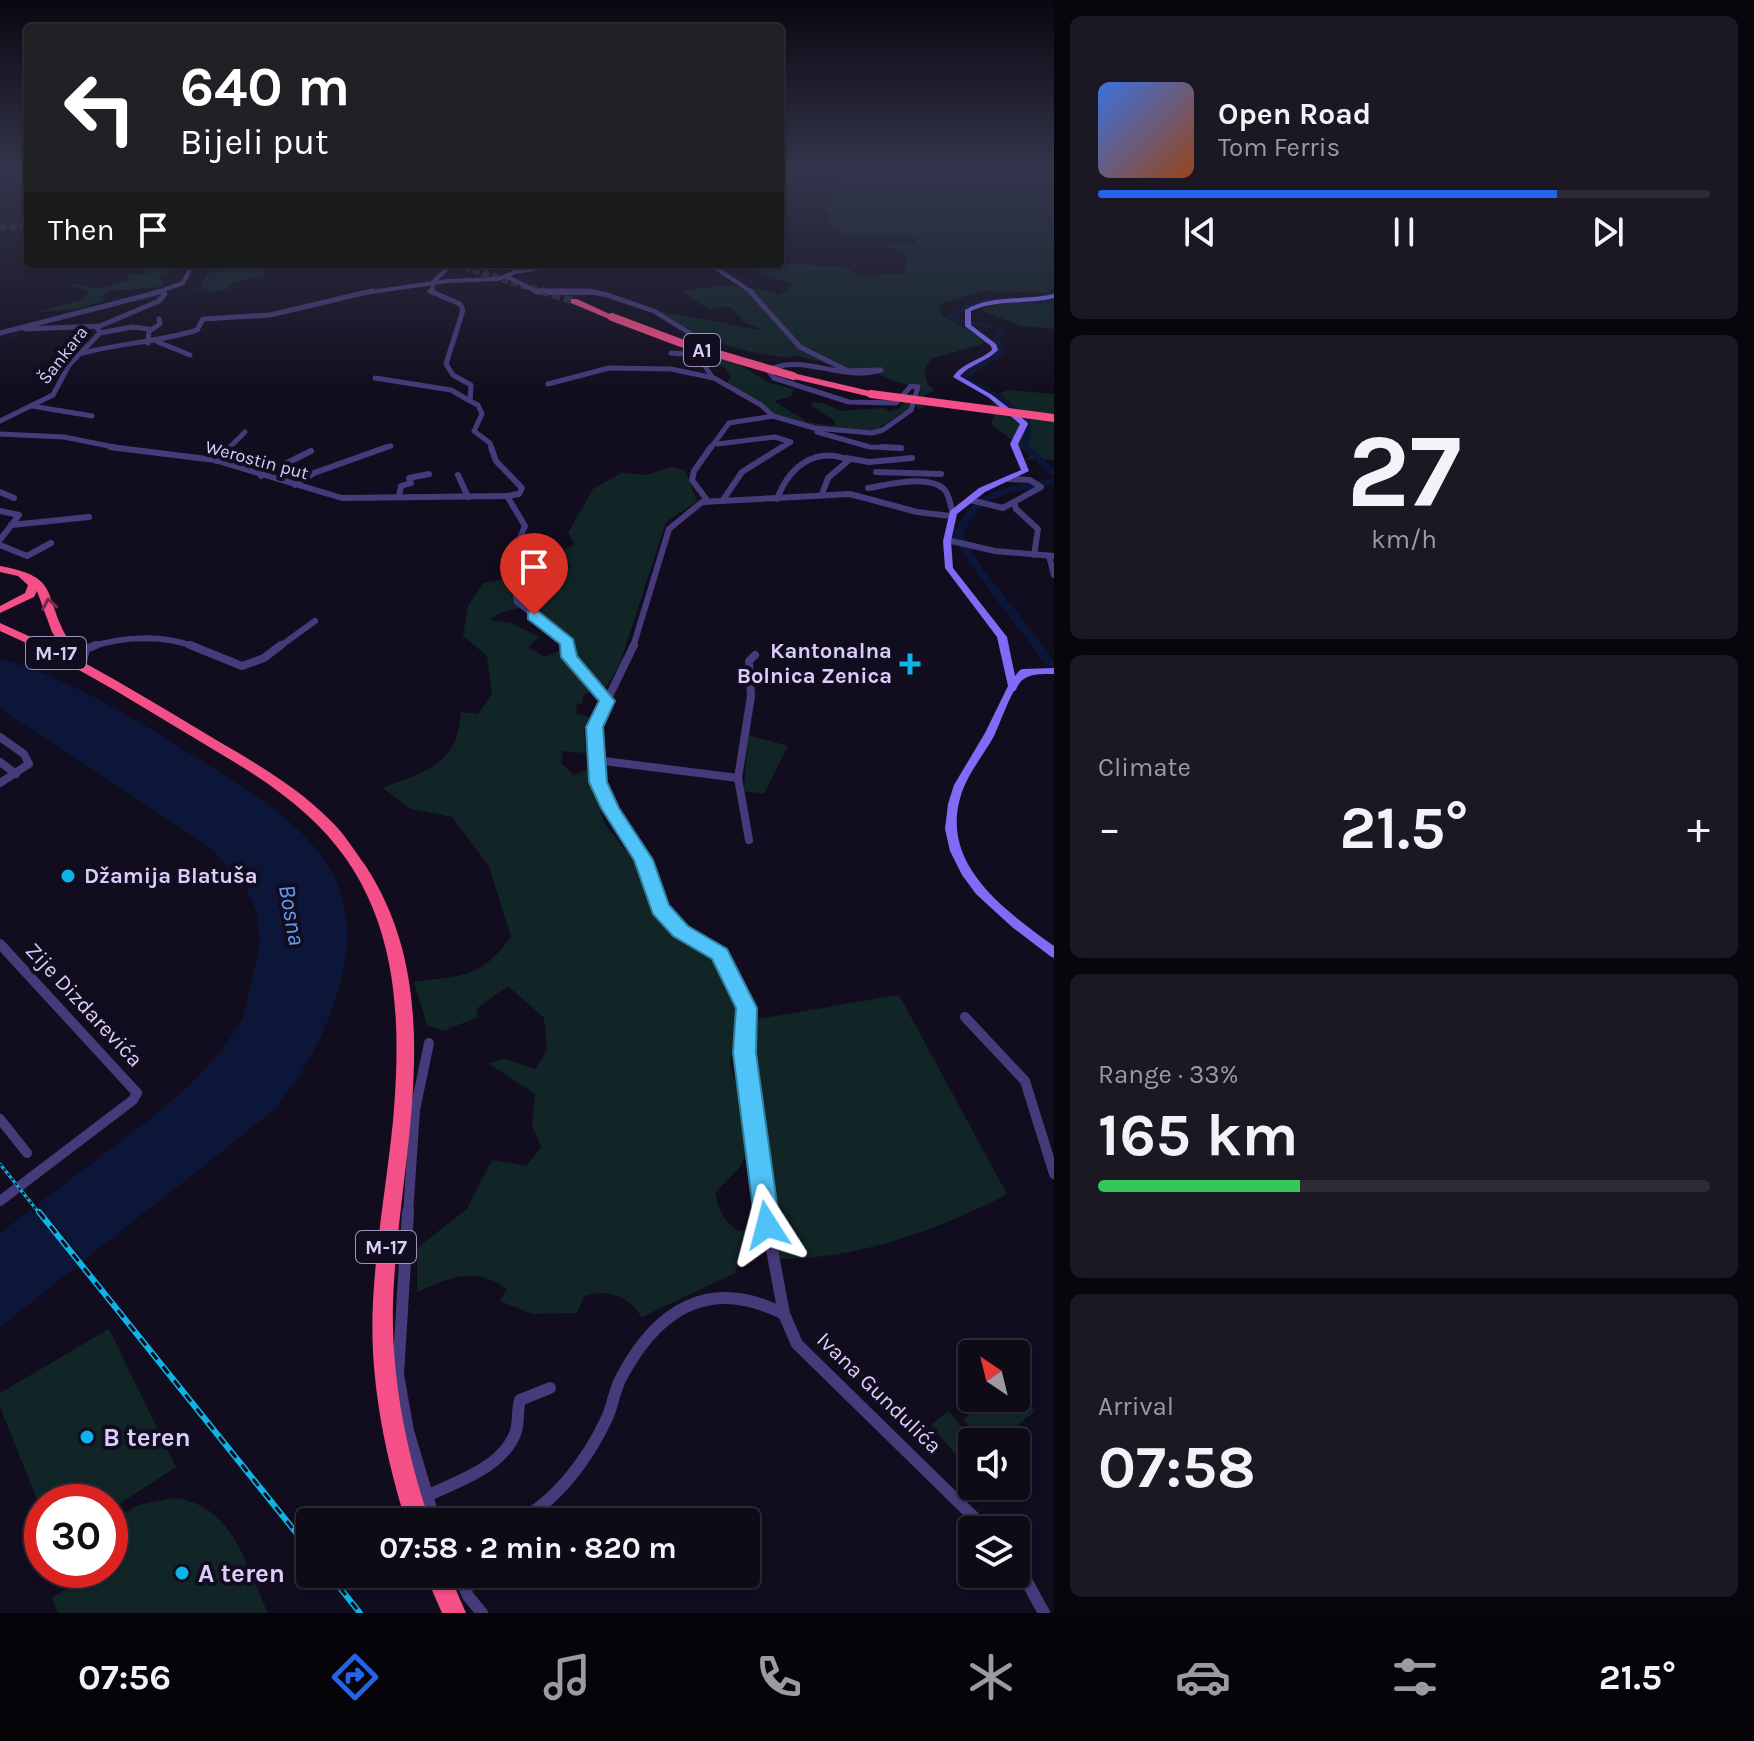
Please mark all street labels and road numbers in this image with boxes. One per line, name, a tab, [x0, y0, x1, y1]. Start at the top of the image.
street label: Šankara	[33, 321, 93, 389]
road number: A1	[684, 334, 720, 366]
street label: Werostin put	[203, 436, 311, 484]
road number: M-17	[26, 637, 86, 669]
street label: Zije Dizdarevića	[20, 938, 148, 1072]
road number: M-17	[356, 1231, 416, 1263]
street label: Ivana Gundulića	[811, 1327, 947, 1459]

